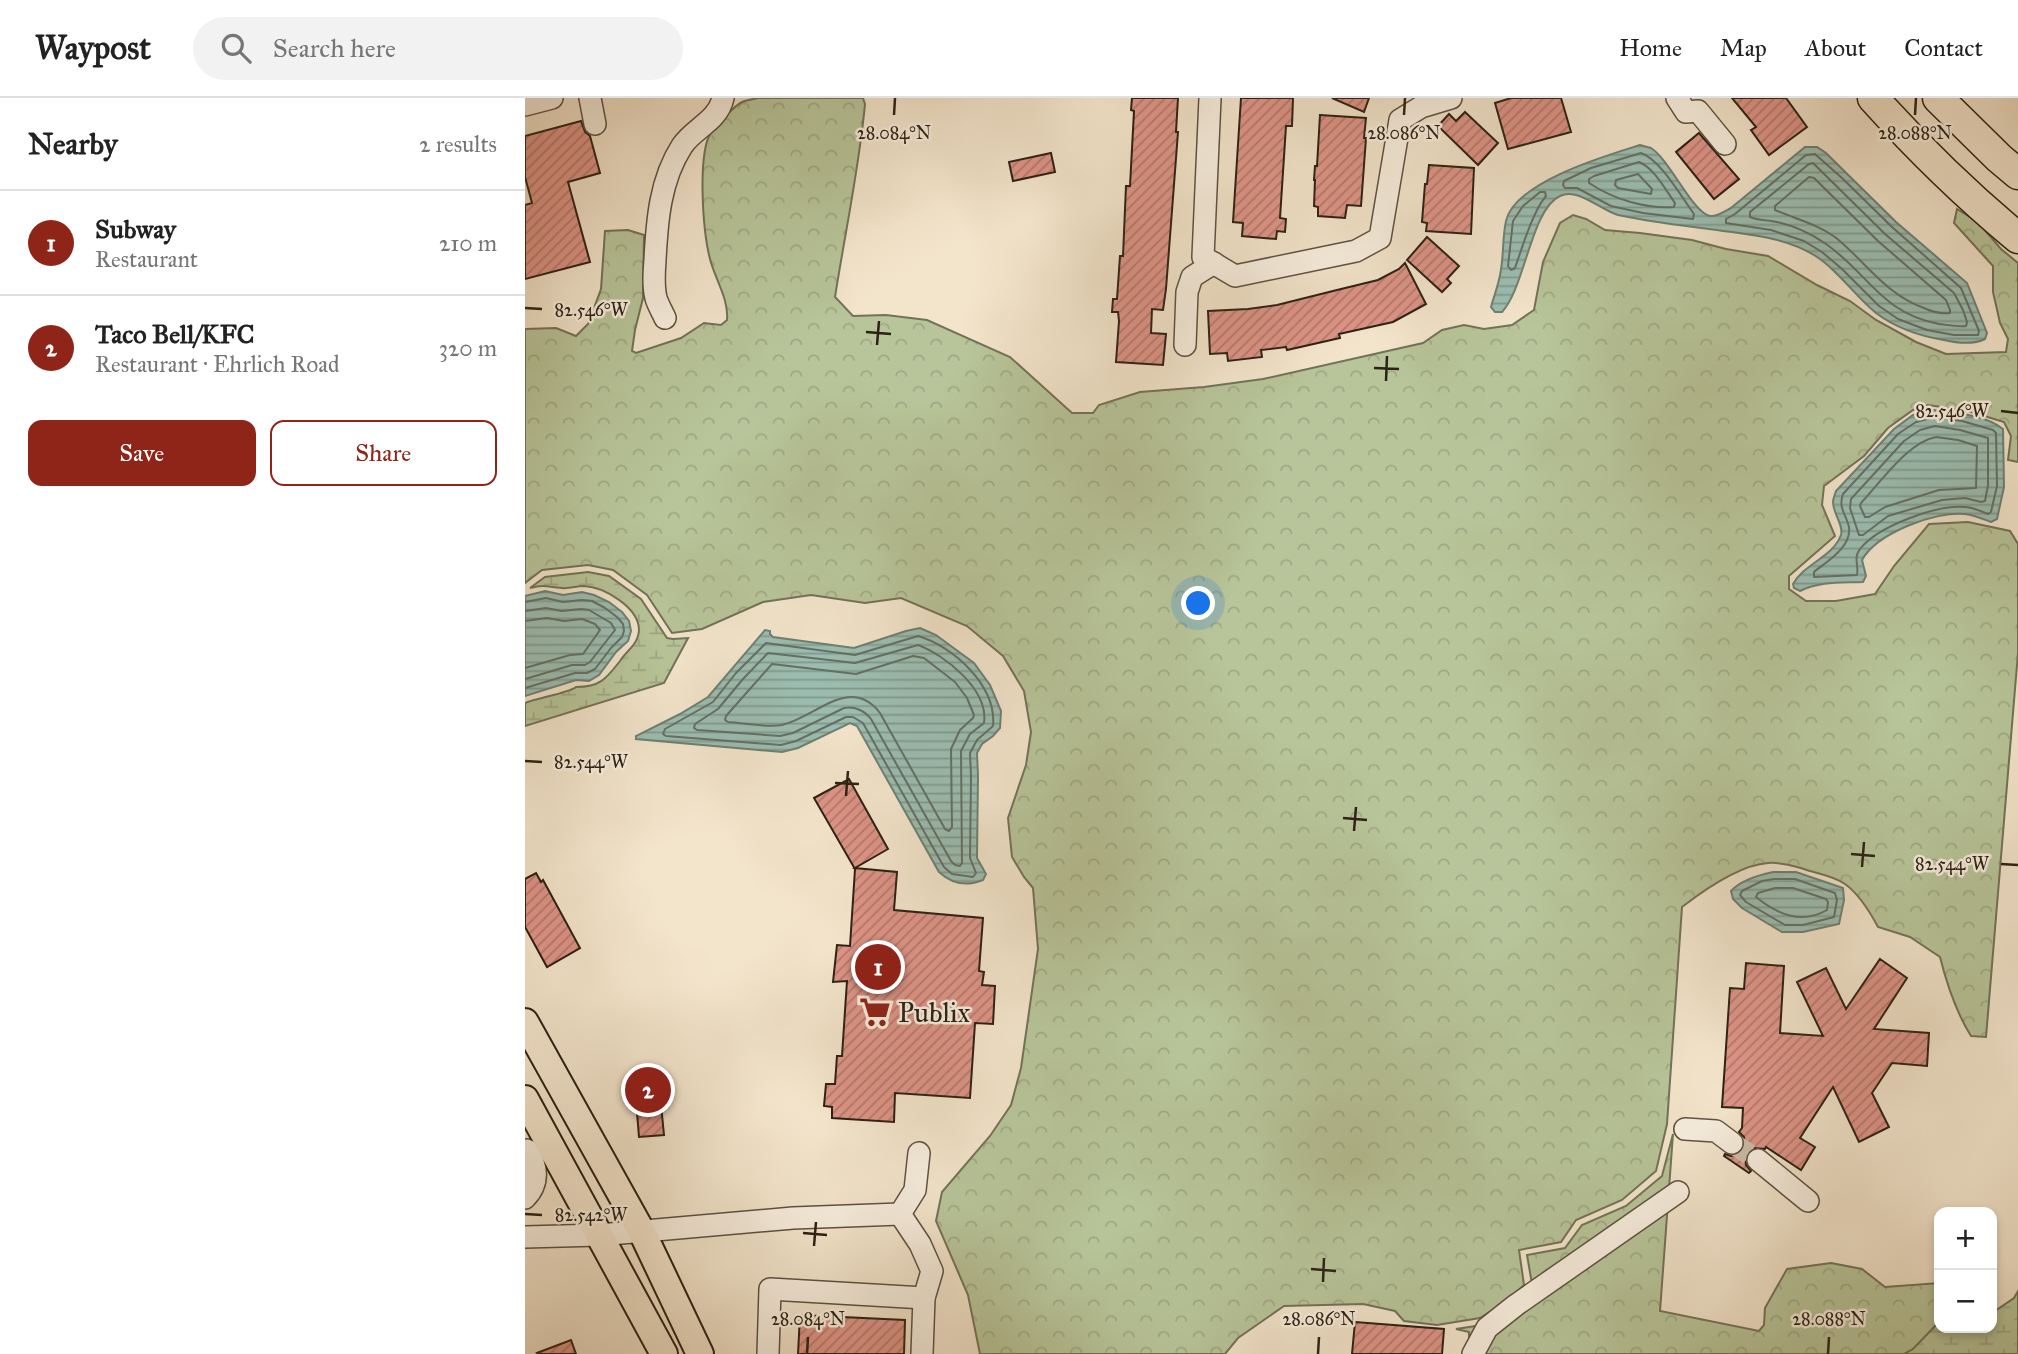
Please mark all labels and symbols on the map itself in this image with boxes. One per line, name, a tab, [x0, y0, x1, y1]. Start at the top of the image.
text: 28.084°N	[857, 122, 931, 144]
text: 28.086°N	[1367, 122, 1441, 144]
text: 28.088°N	[1878, 122, 1952, 144]
text: 82.546°W	[554, 299, 628, 321]
text: 82.546°W	[1915, 400, 1989, 422]
your location	[1181, 586, 1215, 620]
text: 82.544°W	[554, 751, 629, 773]
text: 82.544°W	[1915, 853, 1990, 875]
pin: 1	[855, 941, 901, 993]
supermarket icon: Publix	[858, 995, 892, 1029]
place label: Publix	[898, 995, 971, 1030]
pin: 2	[625, 1064, 671, 1116]
text: 82.542°W	[555, 1204, 628, 1226]
text: 28.084°N	[771, 1308, 845, 1330]
text: 28.086°N	[1282, 1308, 1356, 1330]
text: 28.088°N	[1792, 1308, 1866, 1330]

